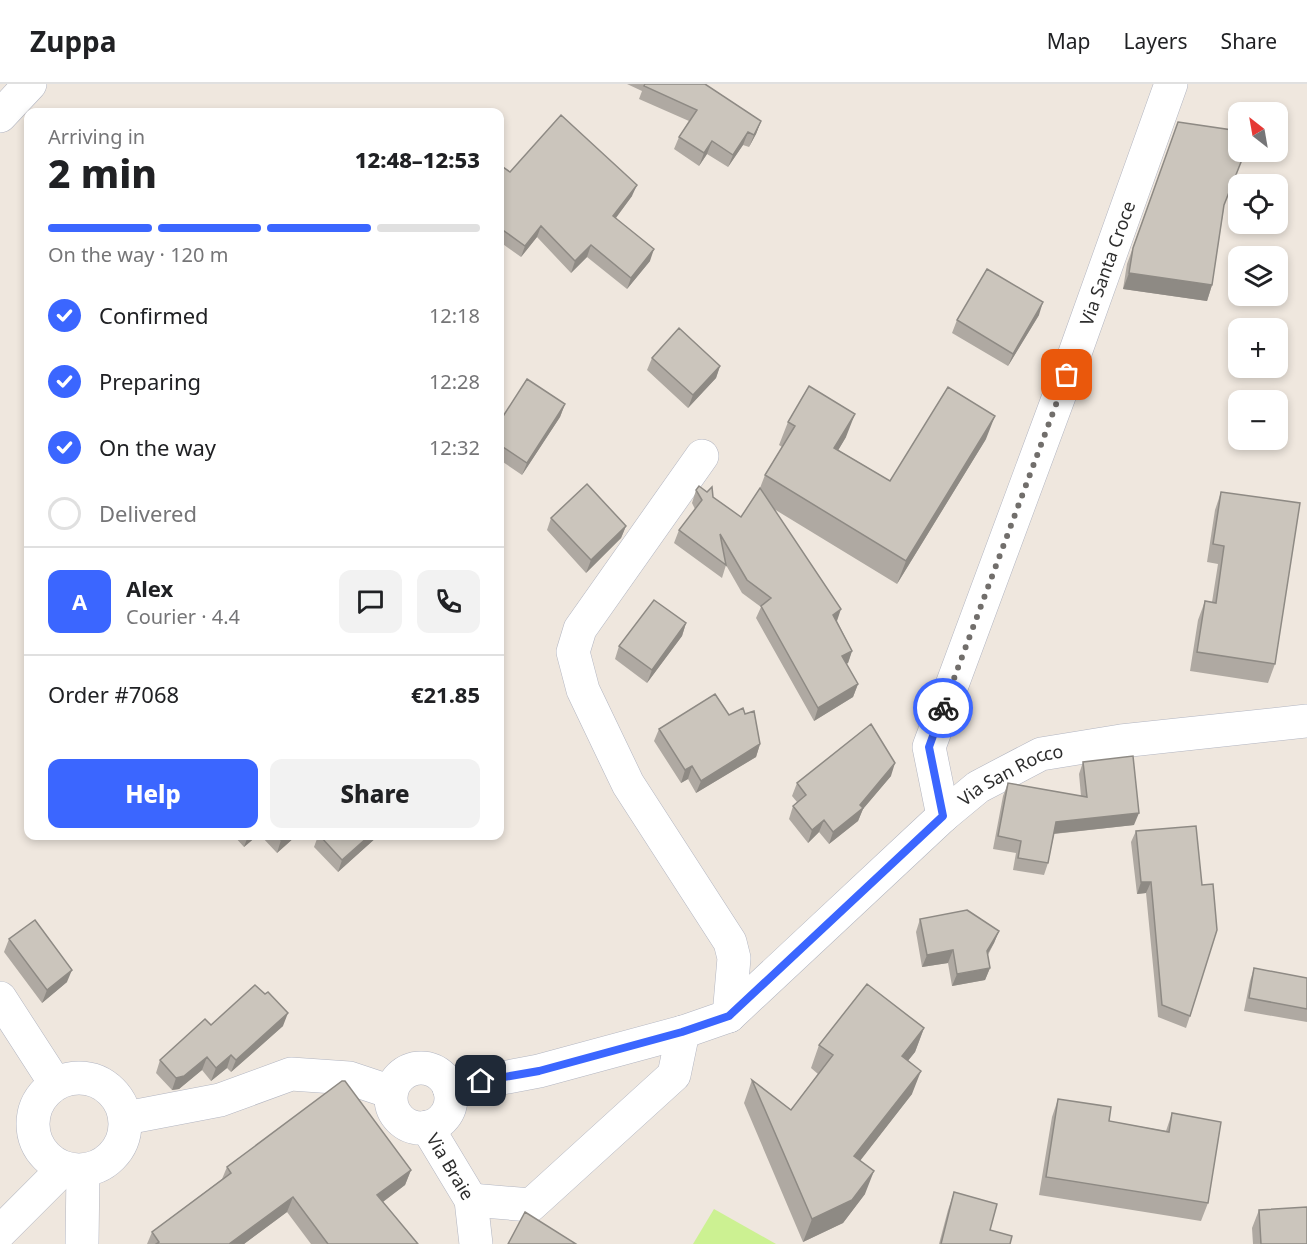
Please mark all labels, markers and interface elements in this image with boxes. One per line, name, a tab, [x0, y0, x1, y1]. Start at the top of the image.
text: Zuppa	[30, 22, 117, 60]
text: Map	[1047, 27, 1091, 55]
text: Layers	[1124, 27, 1188, 55]
text: Share	[1221, 27, 1277, 55]
north arrow	[1228, 102, 1288, 162]
map controls	[1228, 102, 1288, 450]
text: Arriving in	[48, 123, 145, 150]
text: 12:48–12:53	[355, 144, 480, 174]
text: 2 min	[48, 146, 157, 199]
button: locate	[1228, 174, 1288, 234]
street label: Via Santa Croce	[1074, 197, 1140, 329]
text: On the way · 120 m	[48, 241, 228, 268]
button: layers	[1228, 246, 1288, 306]
icon: check	[48, 299, 81, 332]
text: Confirmed	[99, 300, 209, 330]
text: 12:18	[429, 302, 480, 329]
button: +	[1228, 318, 1288, 378]
pin	[1041, 349, 1092, 400]
icon: bag	[1050, 358, 1083, 391]
icon: check	[48, 365, 81, 398]
text: Preparing	[99, 366, 201, 396]
text: 12:28	[429, 368, 480, 395]
button: −	[1228, 390, 1288, 450]
icon: check	[48, 431, 81, 464]
text: On the way	[99, 432, 216, 462]
text: 12:32	[429, 434, 480, 461]
text: Delivered	[99, 498, 197, 528]
button: chat	[339, 570, 402, 633]
button: phone	[417, 570, 480, 633]
text: Alex	[126, 573, 173, 603]
text: A	[72, 586, 87, 616]
text: Courier · 4.4	[126, 603, 240, 630]
courier	[913, 678, 973, 738]
text: Order #7068	[48, 679, 179, 709]
text: €21.85	[411, 679, 480, 709]
icon: bike	[927, 692, 960, 725]
street label: Via San Rocco	[953, 739, 1065, 811]
button: Help	[48, 759, 258, 828]
button: Share	[270, 759, 480, 828]
pin	[455, 1055, 506, 1106]
icon: home	[464, 1064, 497, 1097]
street label: Via Braie	[421, 1129, 480, 1204]

